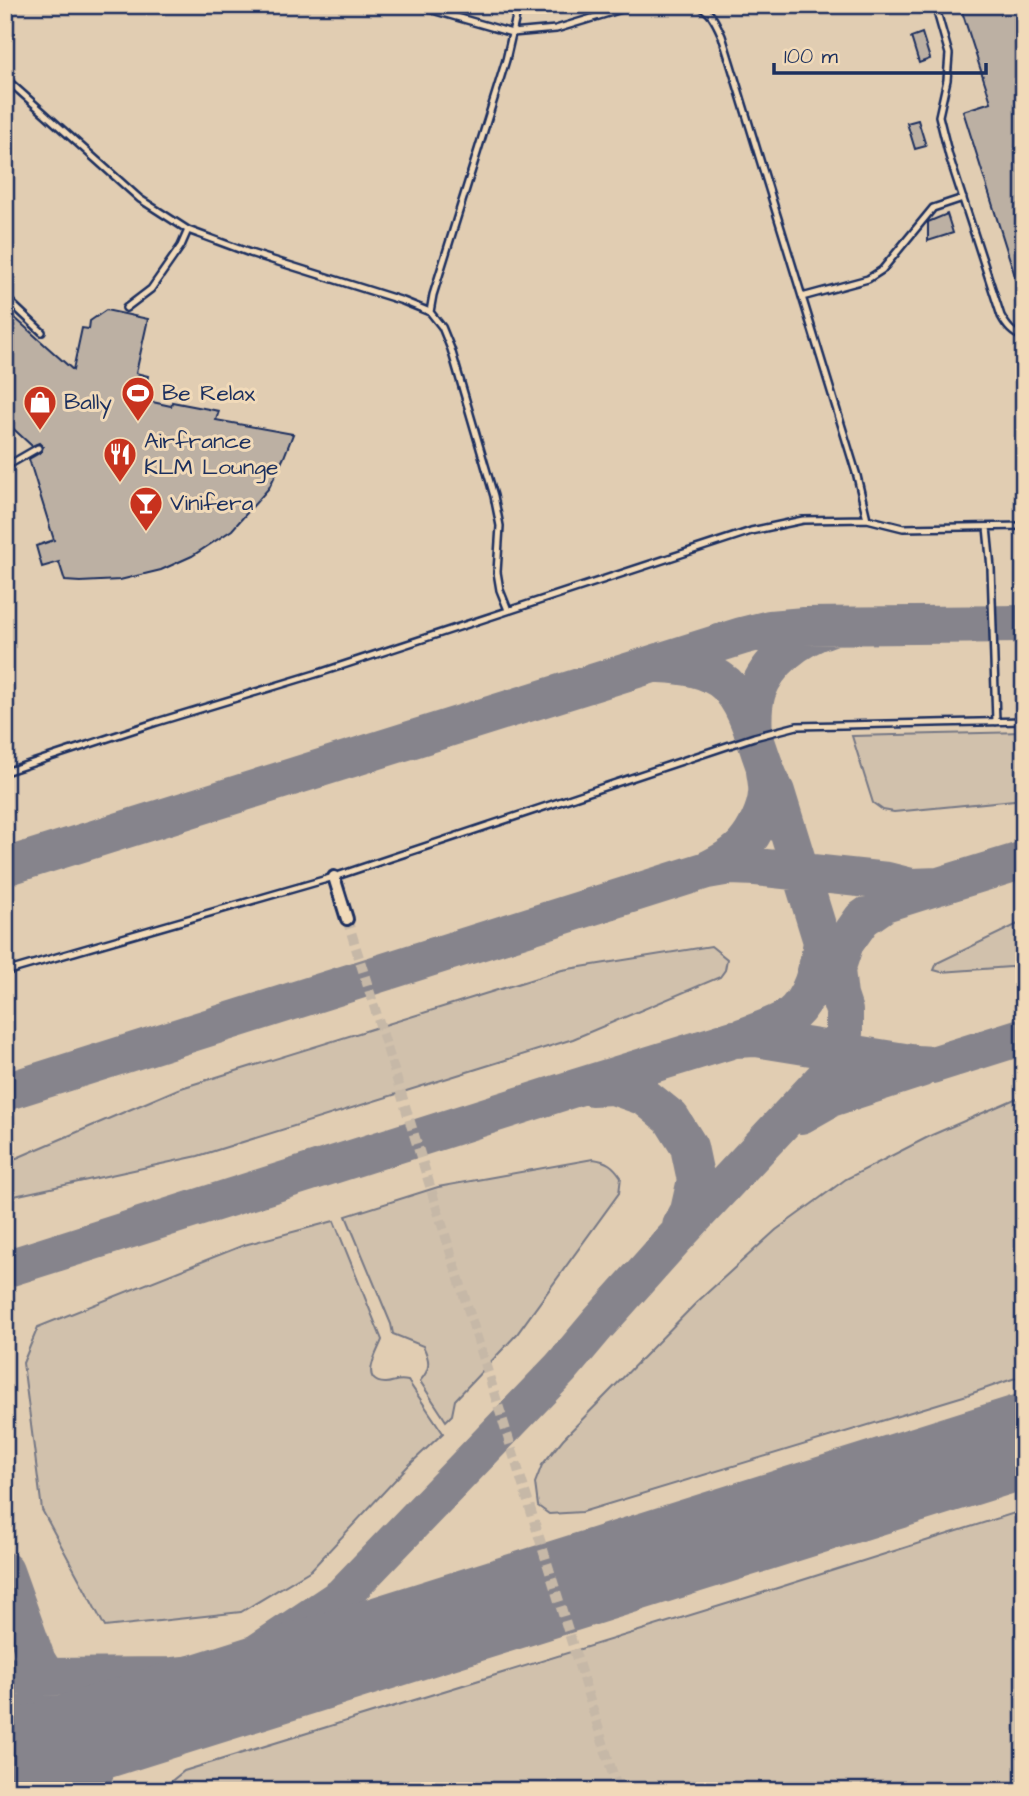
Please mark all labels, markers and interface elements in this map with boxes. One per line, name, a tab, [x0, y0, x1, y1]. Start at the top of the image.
scale bar	[774, 32, 985, 76]
text: 100 m	[784, 42, 839, 71]
sports icon: Be Relax	[119, 374, 157, 423]
place label: Be Relax	[162, 377, 255, 409]
shop icon: Bally	[21, 383, 59, 432]
place label: Bally	[64, 386, 112, 419]
place label: Airfrance KLM Lounge	[144, 425, 278, 484]
restaurant icon: Airfrance KLM Lounge	[101, 435, 139, 484]
bar icon: Vinifera	[127, 484, 165, 533]
place label: Vinifera	[170, 487, 254, 519]

